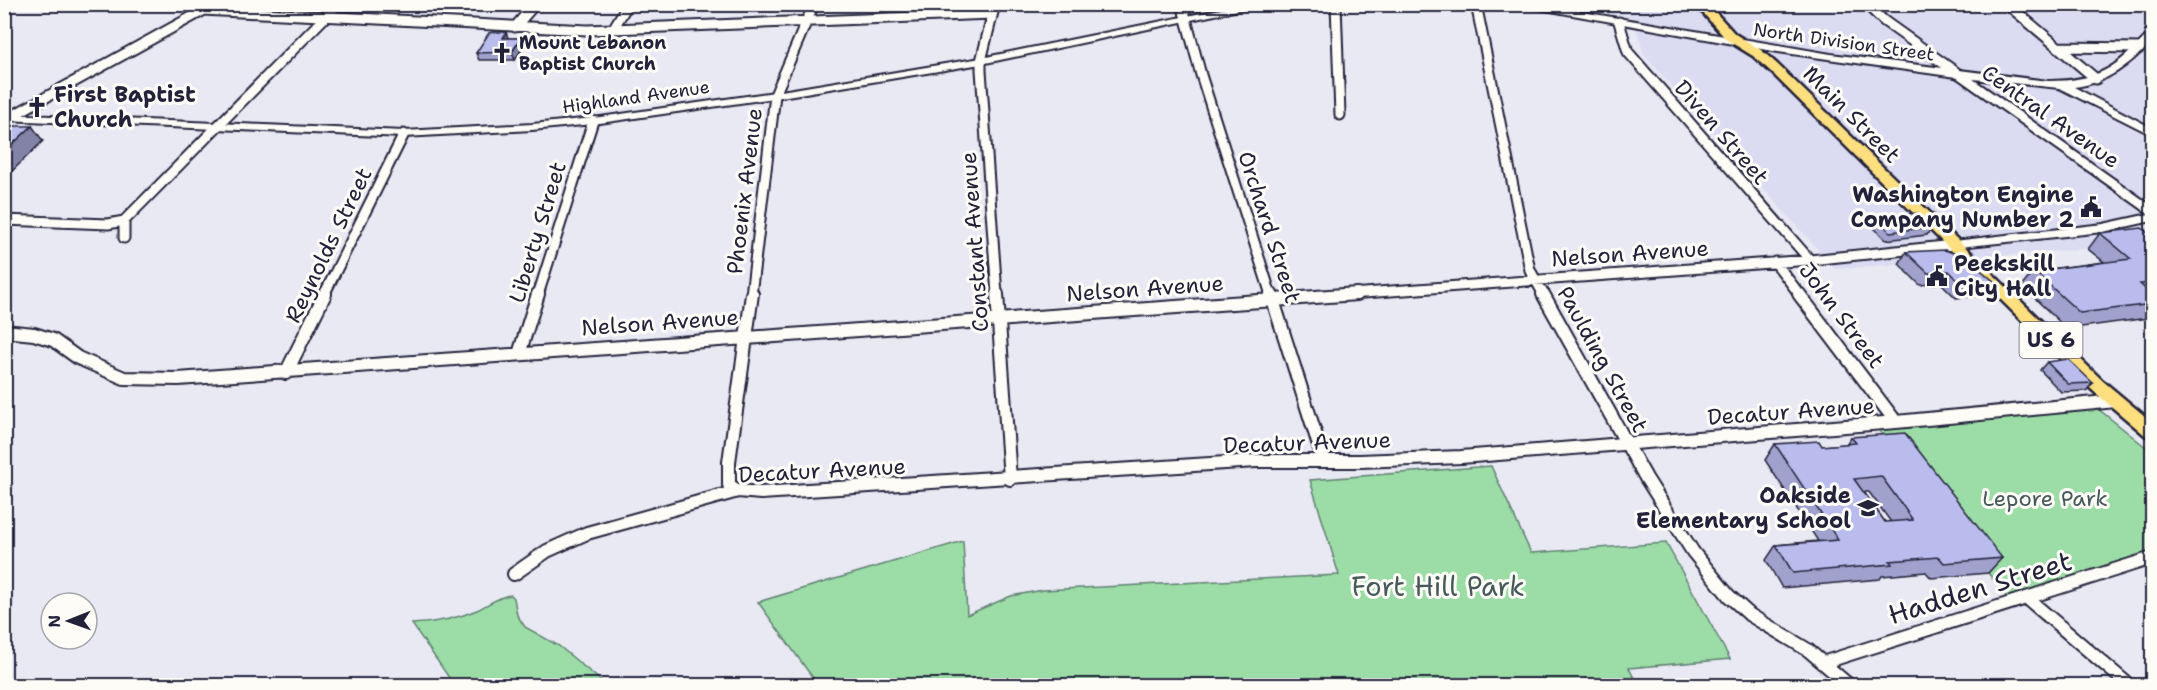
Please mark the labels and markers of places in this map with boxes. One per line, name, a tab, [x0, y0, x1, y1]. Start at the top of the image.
place label: Mount Lebanon Baptist Church	[519, 31, 666, 76]
church icon: Mount Lebanon Baptist Church	[490, 41, 514, 65]
place label: First Baptist Church	[54, 80, 196, 134]
church icon: First Baptist Church	[25, 95, 49, 119]
place label: Washington Engine Company Number 2	[1851, 180, 2074, 234]
public building icon: Washington Engine Company Number 2	[2079, 195, 2103, 219]
place label: Peekskill City Hall	[1954, 249, 2055, 303]
public building icon: Peekskill City Hall	[1925, 264, 1949, 288]
place label: Oakside Elementary School	[1636, 481, 1851, 535]
school or university icon: Oakside Elementary School	[1856, 496, 1880, 520]

